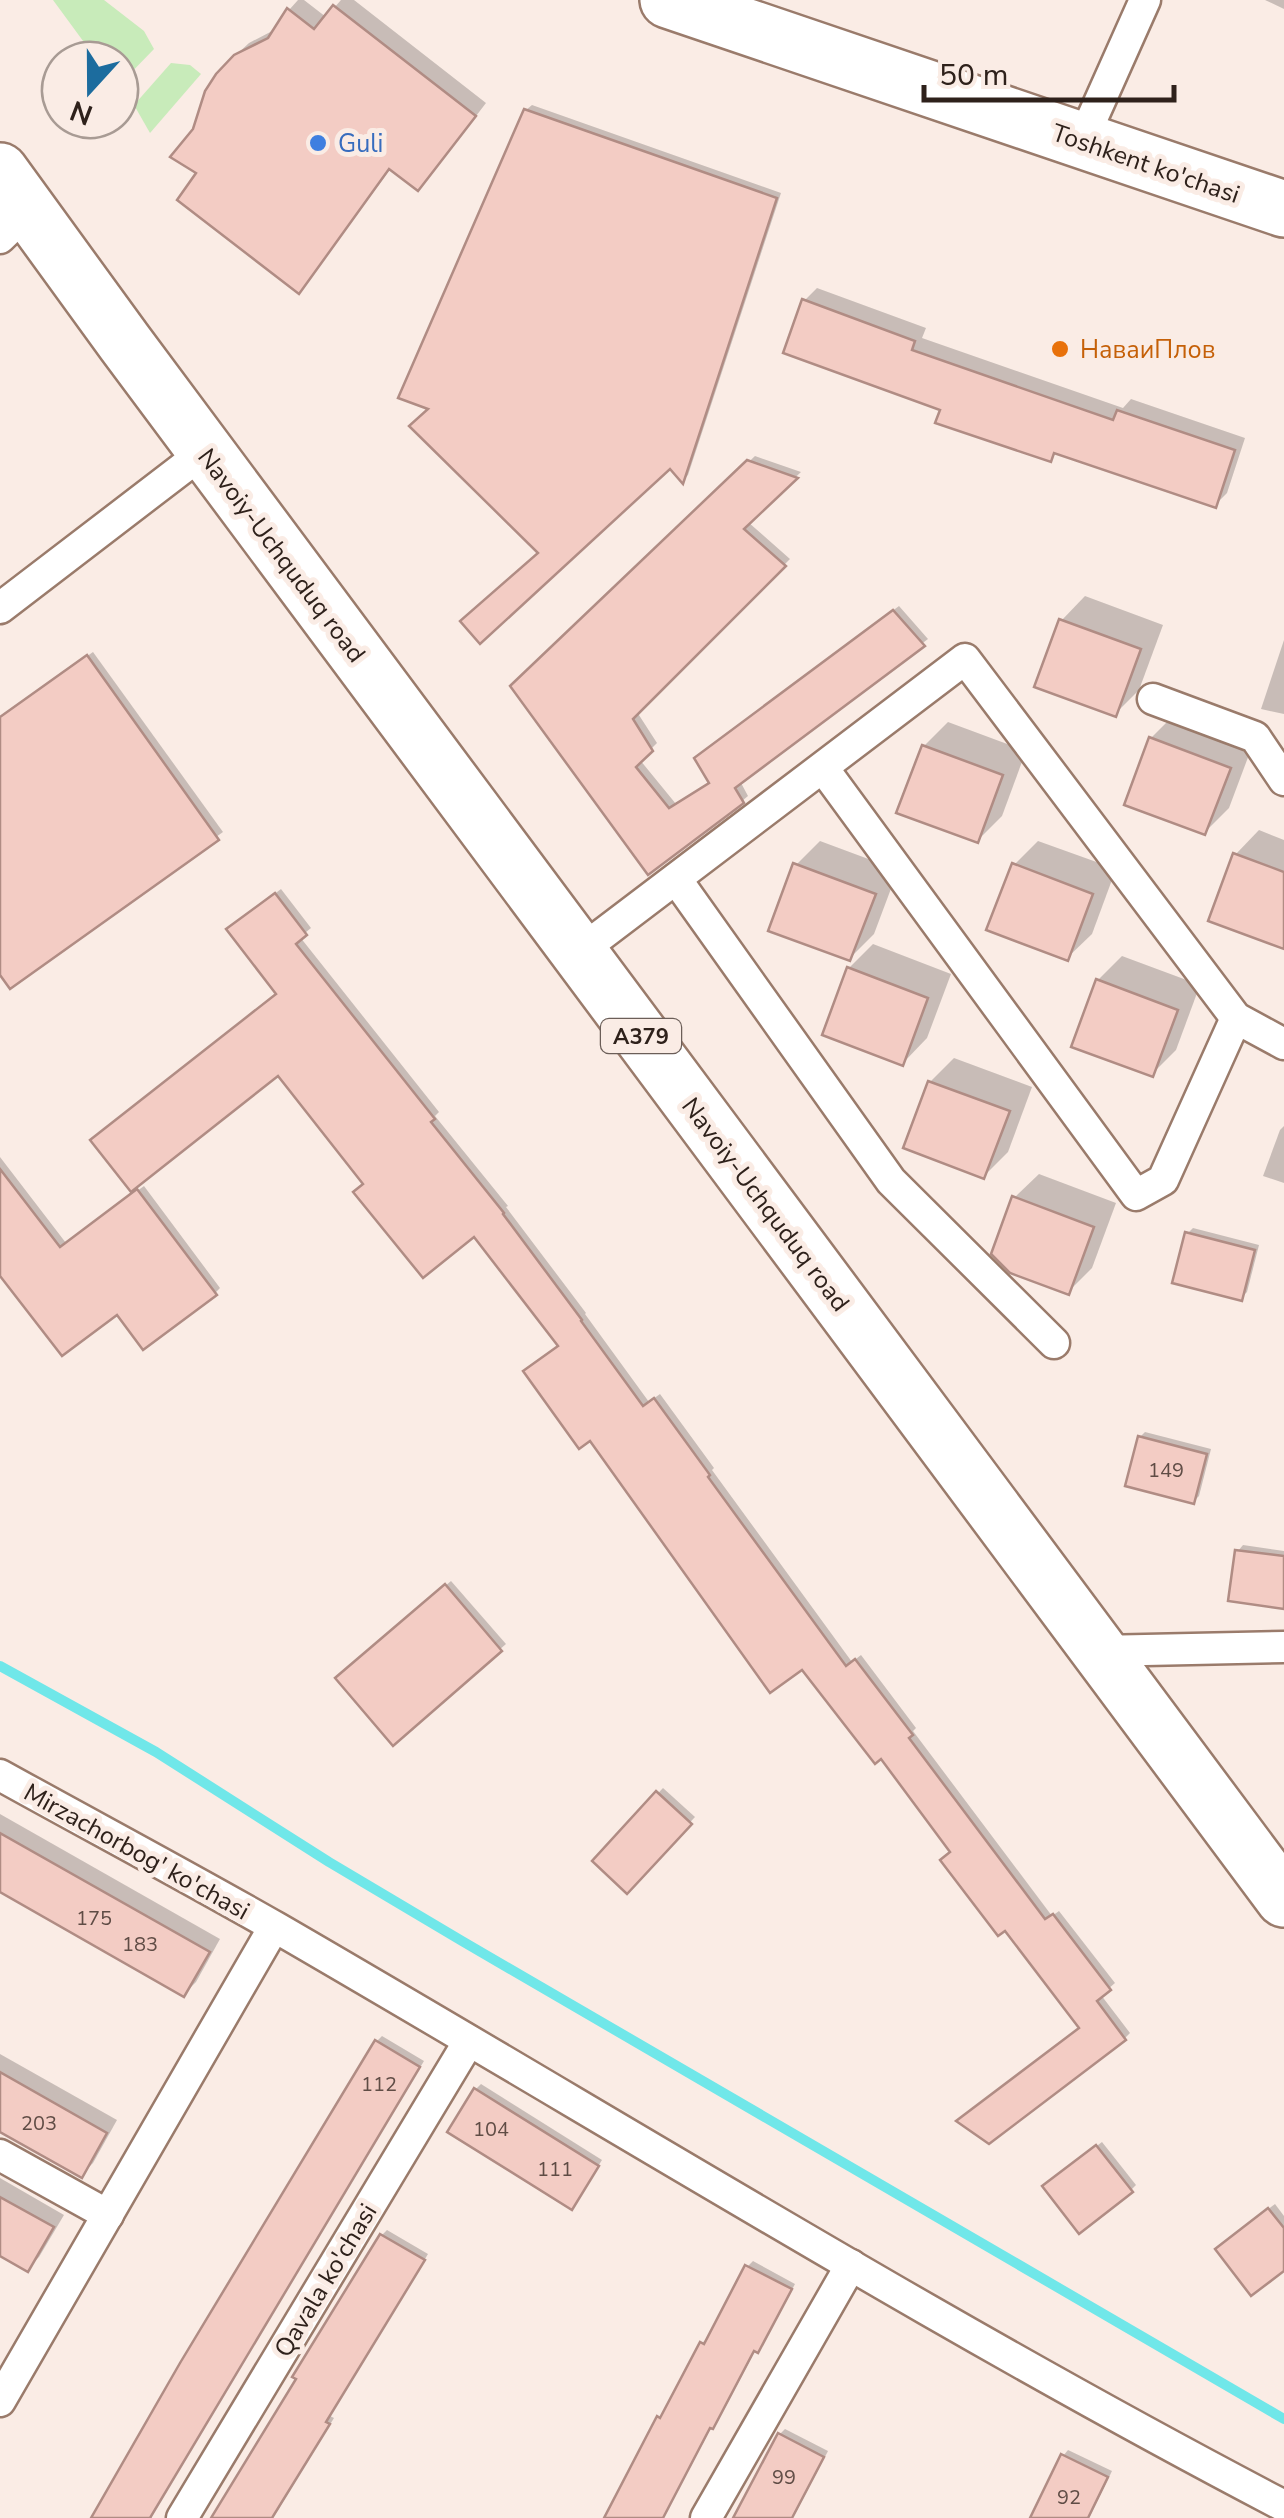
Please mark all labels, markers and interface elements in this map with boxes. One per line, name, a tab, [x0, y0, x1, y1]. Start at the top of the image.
north arrow	[40, 40, 140, 140]
scale bar	[924, 40, 1174, 102]
text: 50 m	[939, 55, 1008, 96]
text: N	[65, 91, 98, 134]
street label: Toshkent ko'chasi	[1047, 116, 1244, 212]
place label: Guli	[338, 127, 383, 161]
marker: Guli	[307, 132, 329, 154]
place label: НаваиПлов	[1080, 333, 1215, 367]
marker: НаваиПлов	[1049, 338, 1071, 360]
street label: Navoiy-Uchquduq road	[189, 442, 373, 670]
road number: A379	[601, 1019, 681, 1053]
street label: Navoiy-Uchquduq road	[673, 1091, 857, 1319]
house number: 149	[1148, 1457, 1184, 1484]
street label: Mirzachorbog' ko'chasi	[18, 1776, 255, 1928]
house number: 175	[76, 1905, 112, 1932]
house number: 183	[122, 1931, 158, 1958]
house number: 112	[361, 2071, 397, 2098]
house number: 203	[21, 2110, 57, 2137]
house number: 104	[473, 2116, 509, 2143]
house number: 111	[537, 2156, 573, 2183]
street label: Qavala ko'chasi	[267, 2197, 385, 2364]
house number: 99	[772, 2464, 796, 2491]
house number: 92	[1057, 2484, 1081, 2511]

